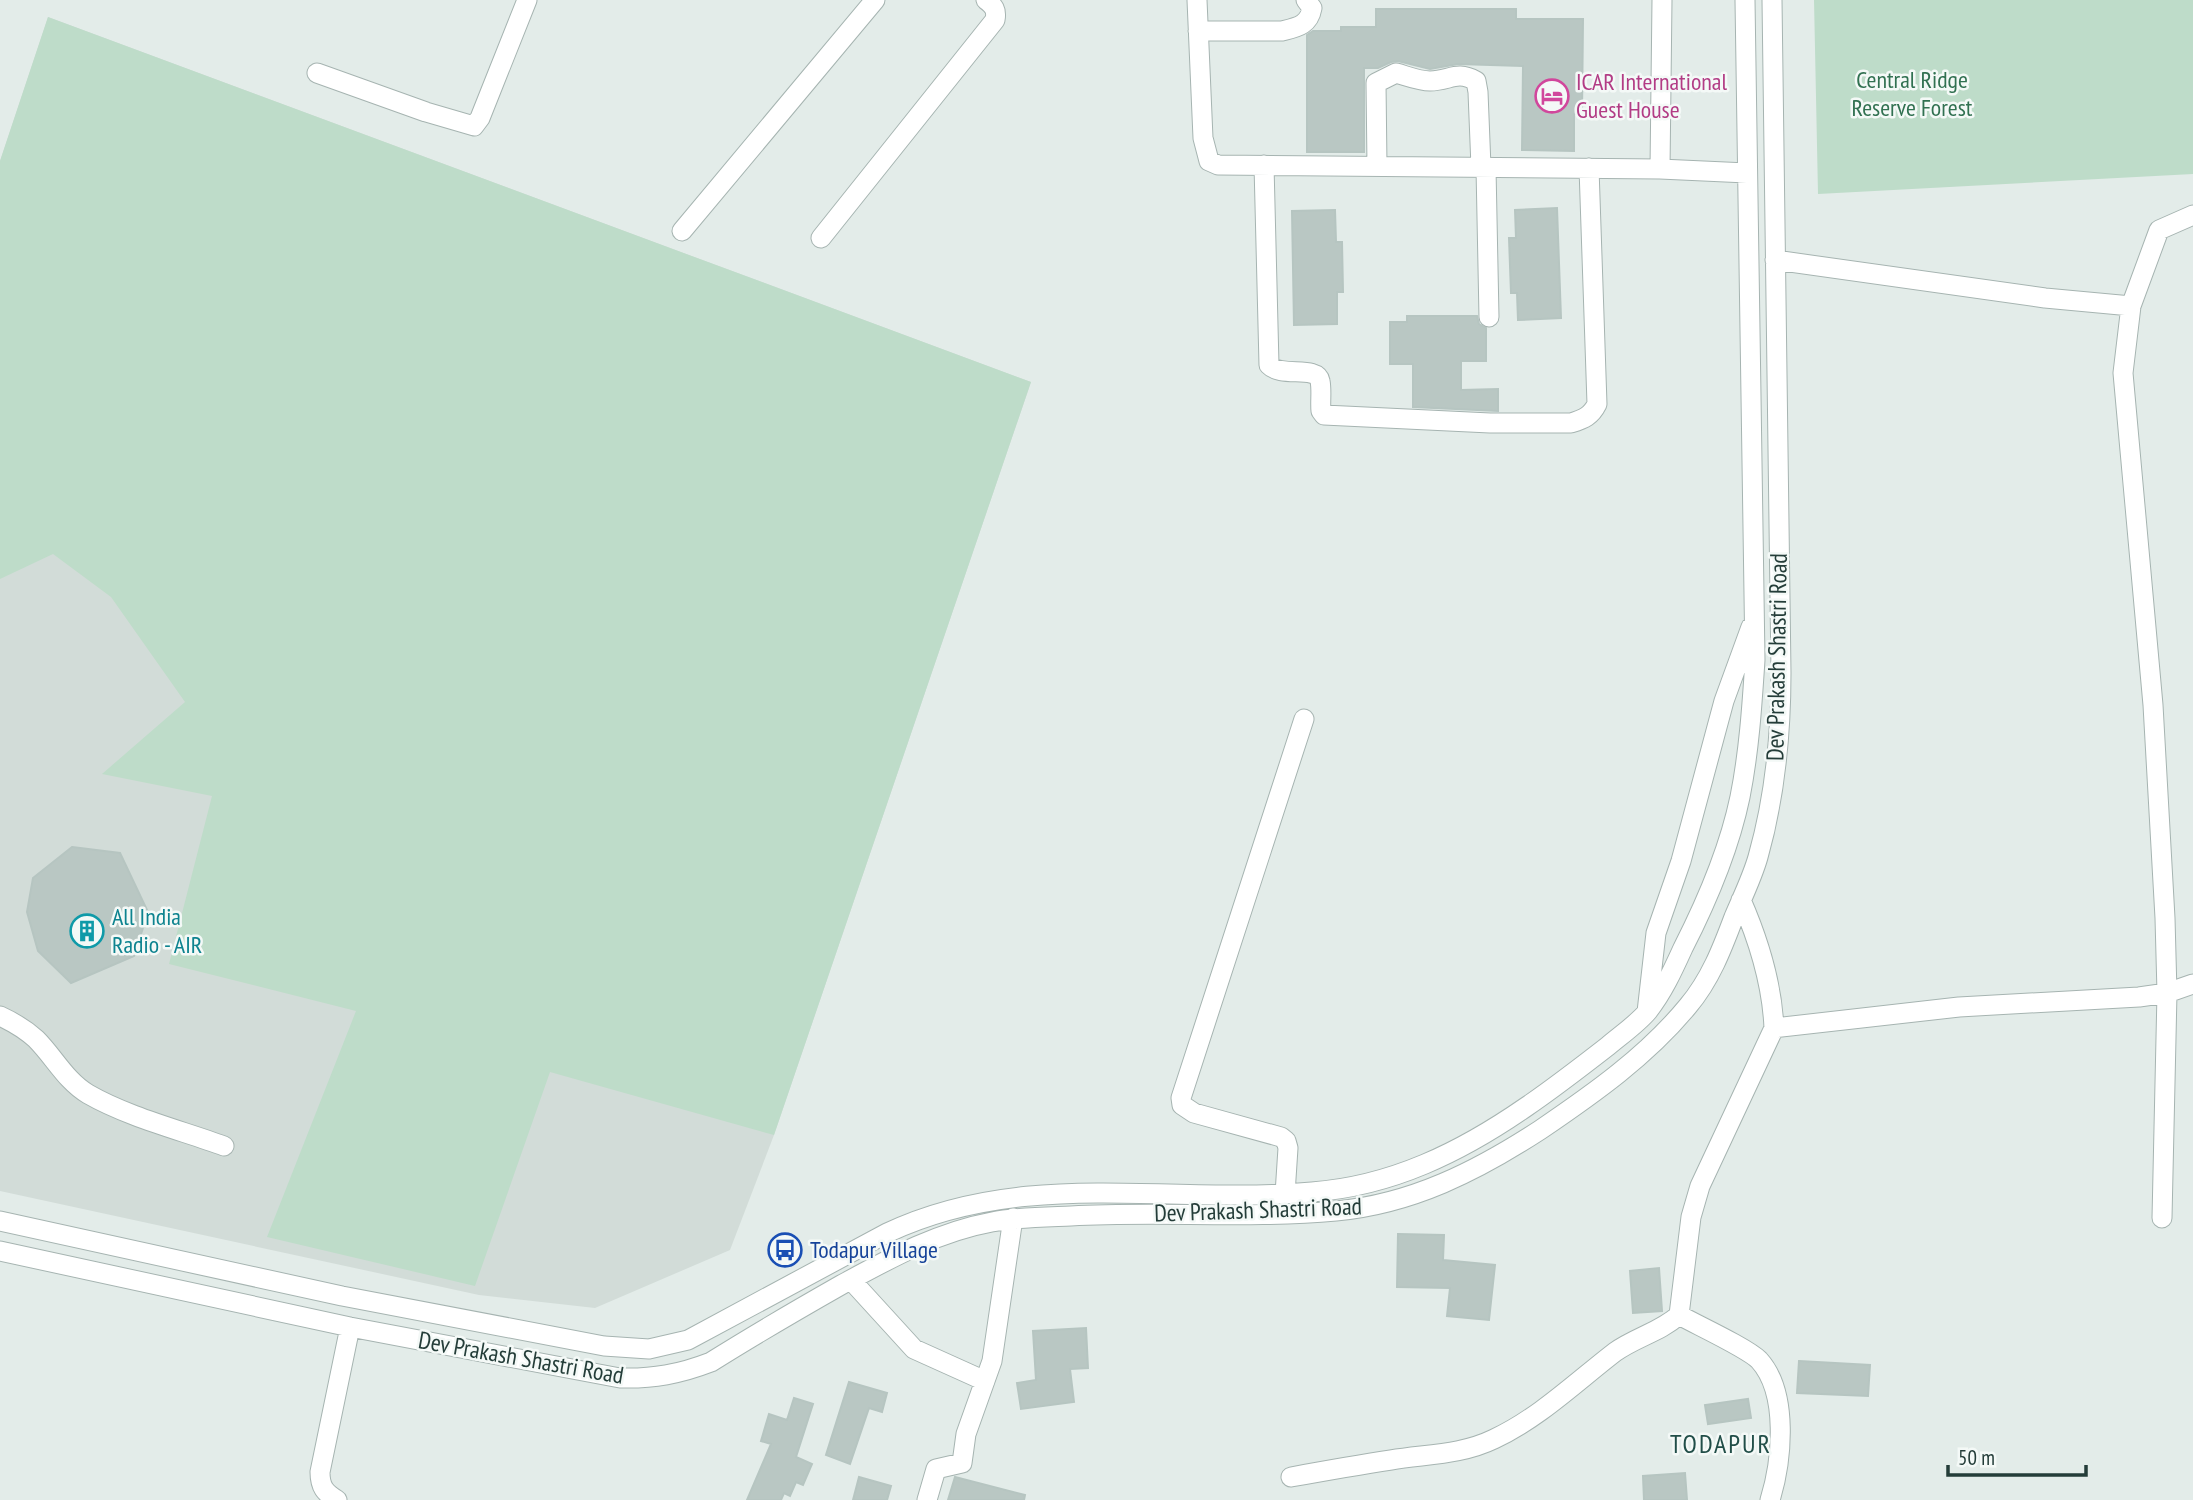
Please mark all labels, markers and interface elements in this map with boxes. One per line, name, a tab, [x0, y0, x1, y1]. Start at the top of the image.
park label: Central Ridge Reserve Forest	[1852, 64, 1973, 123]
place label: ICAR International Guest House	[1576, 66, 1727, 125]
hotel icon: ICAR International Guest House	[1533, 77, 1571, 115]
street label: Dev Prakash Shastri Road	[1759, 553, 1794, 761]
place label: All India Radio - AIR	[112, 901, 202, 960]
building icon: All India Radio - AIR	[68, 912, 106, 950]
street label: Dev Prakash Shastri Road	[1154, 1190, 1362, 1229]
bus stop icon: Todapur Village	[766, 1231, 804, 1269]
place label: Todapur Village	[810, 1234, 938, 1265]
street label: Dev Prakash Shastri Road	[416, 1324, 626, 1391]
district label: TODAPUR	[1670, 1427, 1772, 1460]
scale bar	[1948, 1434, 2086, 1478]
text: 50 m	[1958, 1444, 1995, 1471]

